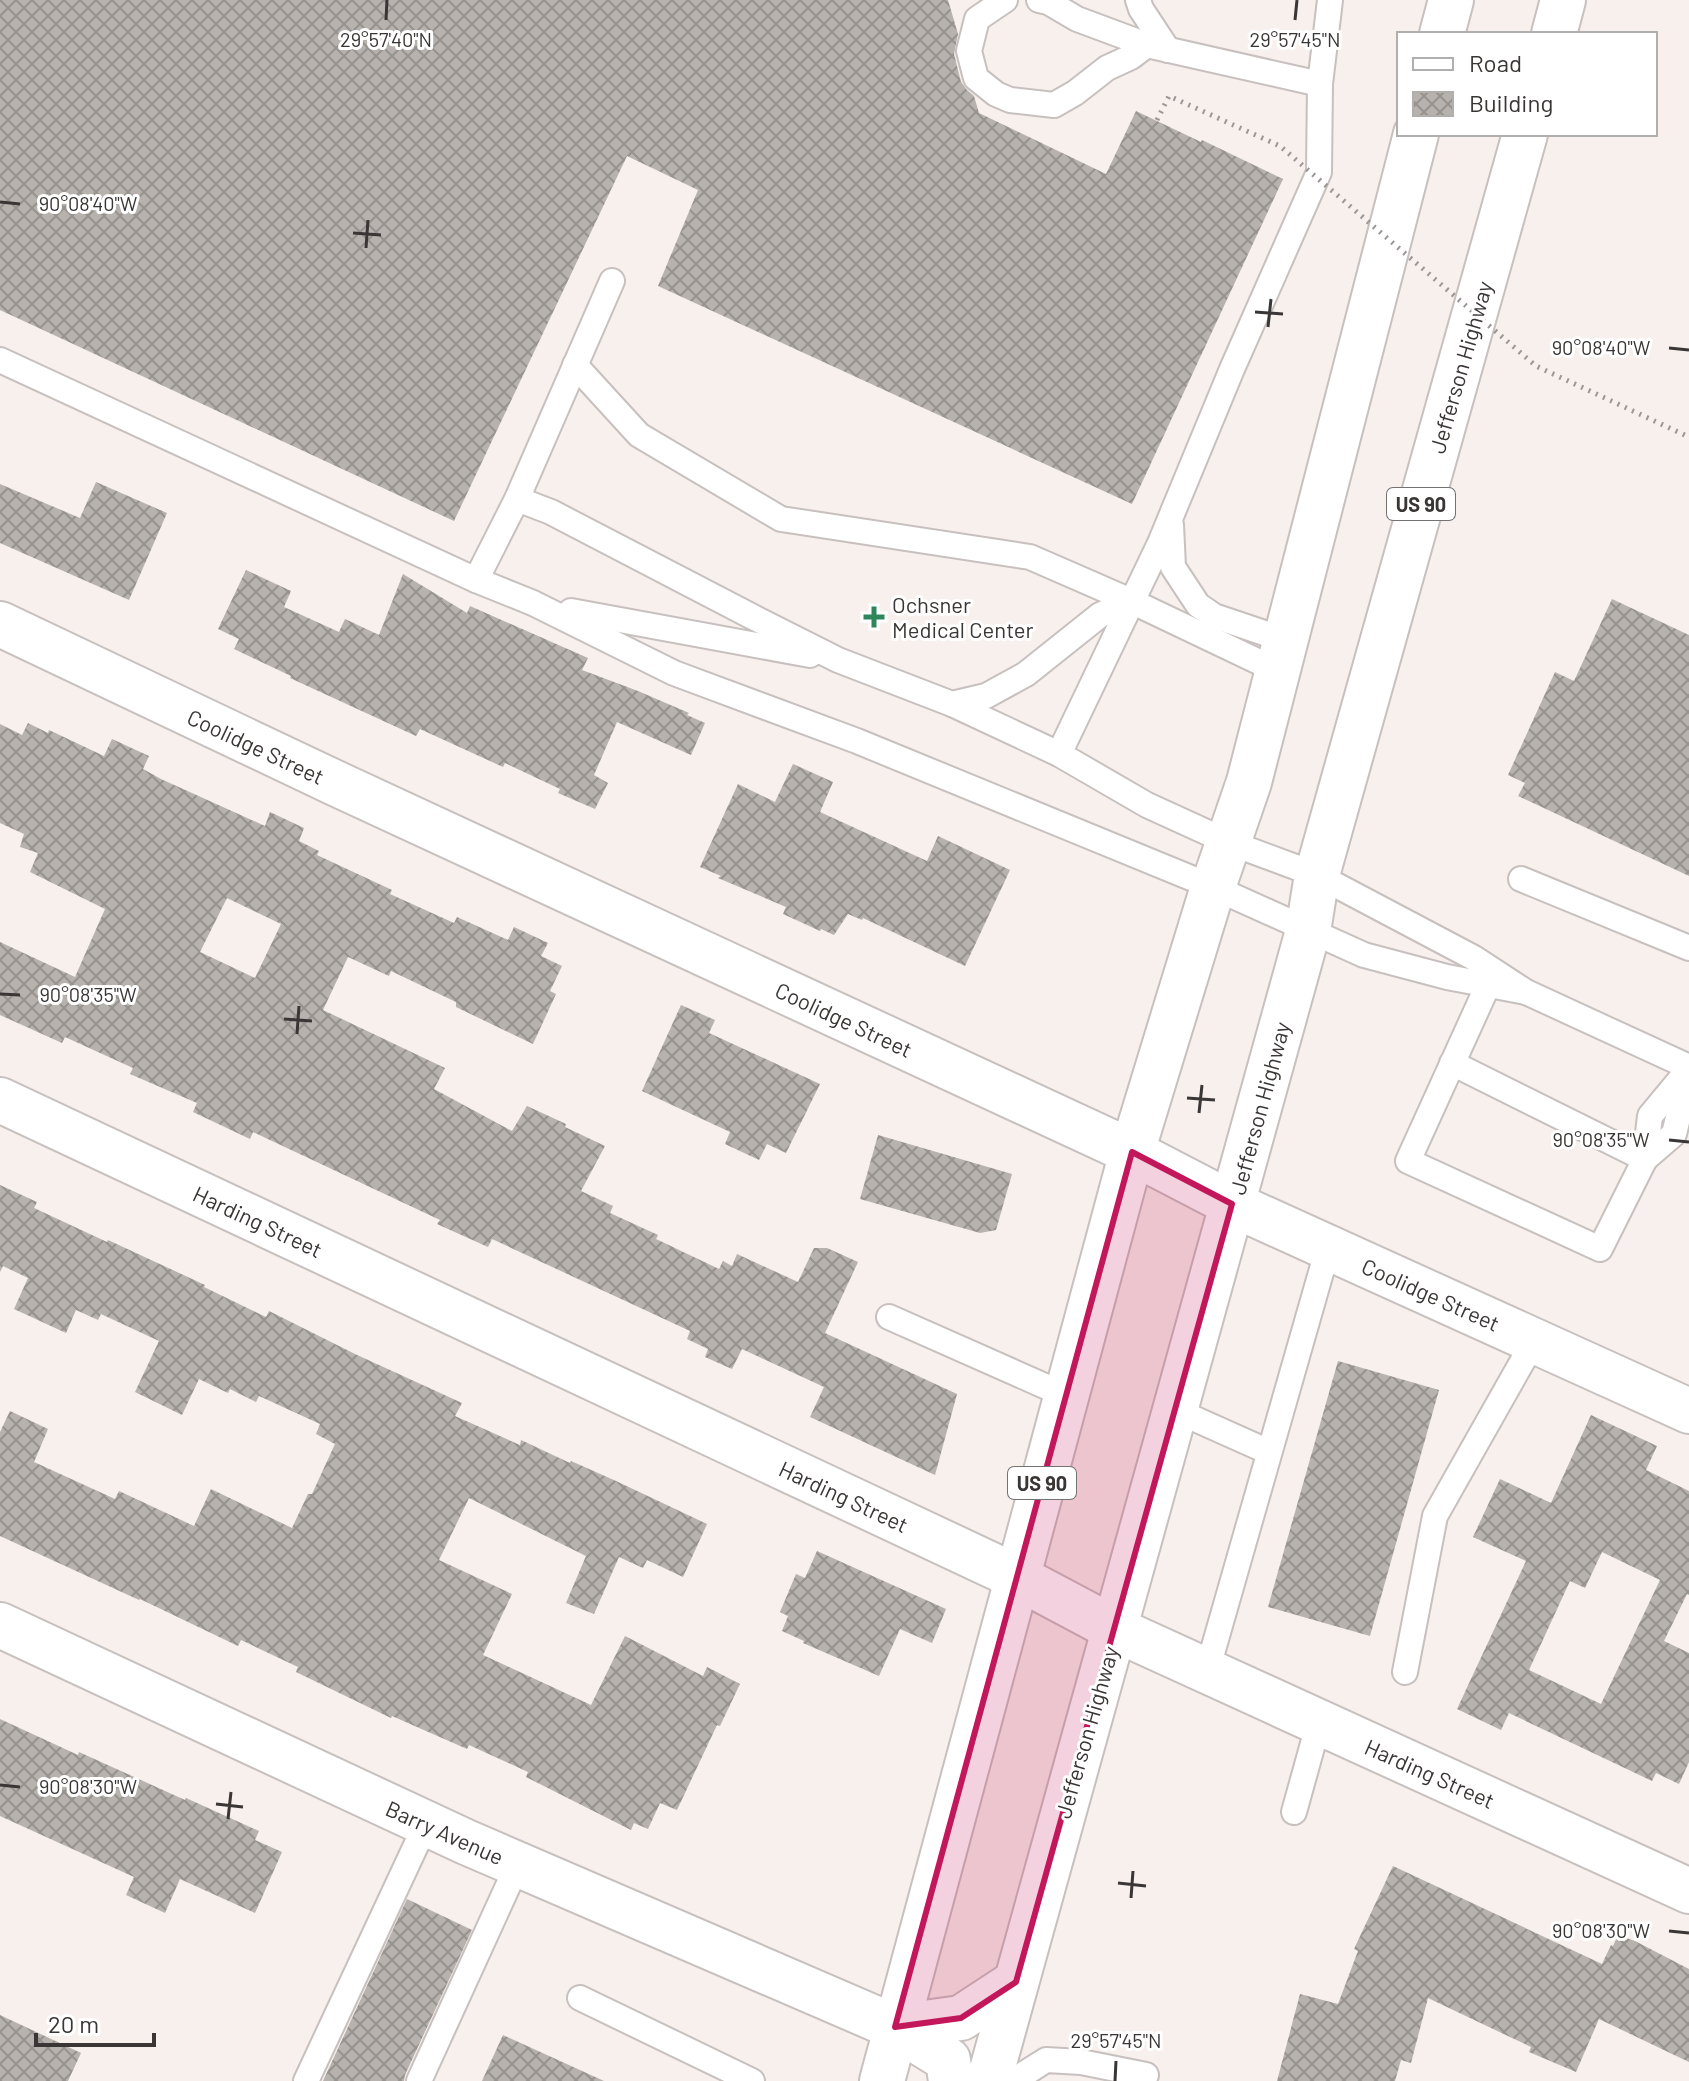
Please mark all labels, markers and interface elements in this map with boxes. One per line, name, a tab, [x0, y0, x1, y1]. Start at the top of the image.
text: 29°57'40"N	[340, 27, 432, 51]
text: 29°57'45"N	[1249, 27, 1341, 51]
legend	[1397, 32, 1657, 136]
text: Road	[1469, 48, 1522, 77]
text: Building	[1469, 88, 1553, 117]
text: 90°08'40"W	[39, 191, 138, 215]
street label: Jefferson Highway	[1423, 278, 1497, 456]
text: 90°08'40"W	[1552, 335, 1651, 359]
road number: US 90	[1387, 488, 1455, 520]
place label: Ochsner Medical Center	[892, 591, 1034, 642]
marker: Ochsner Medical Center	[863, 606, 885, 628]
street label: Coolidge Street	[183, 703, 329, 789]
street label: Coolidge Street	[771, 976, 917, 1062]
text: 90°08'35"W	[39, 982, 137, 1006]
street label: Jefferson Highway	[1223, 1019, 1295, 1197]
text: 90°08'35"W	[1552, 1127, 1650, 1151]
street label: Harding Street	[189, 1180, 327, 1262]
street label: Coolidge Street	[1358, 1252, 1504, 1336]
street label: Harding Street	[775, 1455, 913, 1537]
road number: US 90	[1008, 1467, 1076, 1499]
street label: Jefferson Highway	[1049, 1643, 1123, 1821]
street label: Harding Street	[1361, 1733, 1499, 1813]
text: 90°08'30"W	[39, 1774, 137, 1798]
street label: Barry Avenue	[382, 1794, 508, 1870]
text: 90°08'30"W	[1552, 1918, 1650, 1942]
scale bar	[36, 1997, 154, 2047]
text: 20 m	[48, 2009, 99, 2038]
text: 29°57'45"N	[1070, 2028, 1162, 2052]

